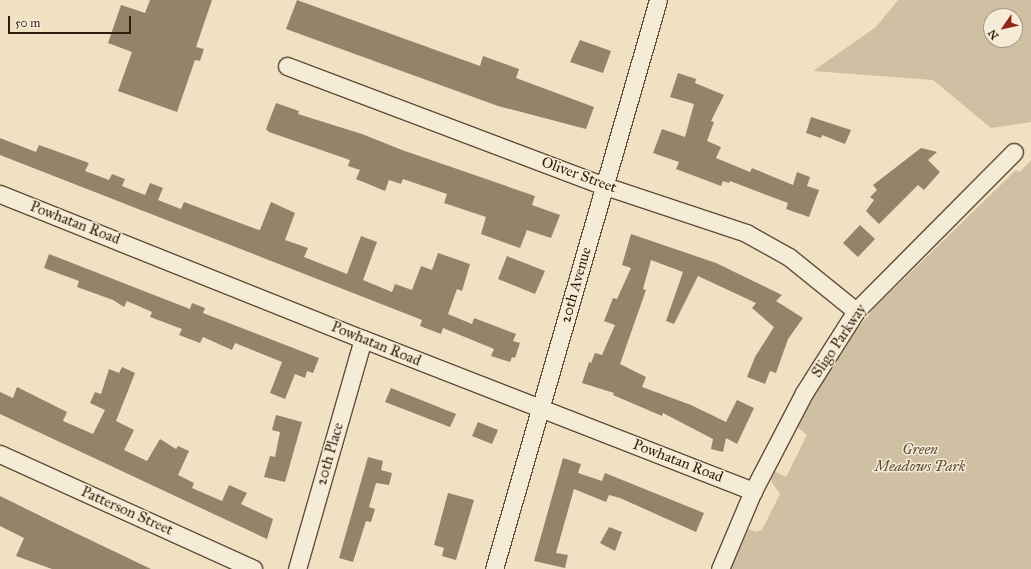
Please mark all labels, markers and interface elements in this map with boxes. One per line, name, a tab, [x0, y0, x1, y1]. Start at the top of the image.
scale bar	[10, 8, 133, 34]
north arrow	[983, 8, 1023, 48]
text: 50 m	[15, 16, 40, 30]
text: N	[985, 27, 1001, 42]
street label: Oliver Street	[539, 153, 619, 197]
street label: Powhatan Road	[27, 198, 123, 248]
street label: 20th Avenue	[557, 245, 595, 325]
street label: Sligo Parkway	[808, 301, 870, 381]
street label: Powhatan Road	[329, 318, 423, 370]
street label: 20th Place	[312, 420, 348, 488]
street label: Powhatan Road	[630, 436, 726, 486]
park label: Green Meadows Park	[874, 440, 966, 475]
street label: Patterson Street	[78, 483, 176, 539]

